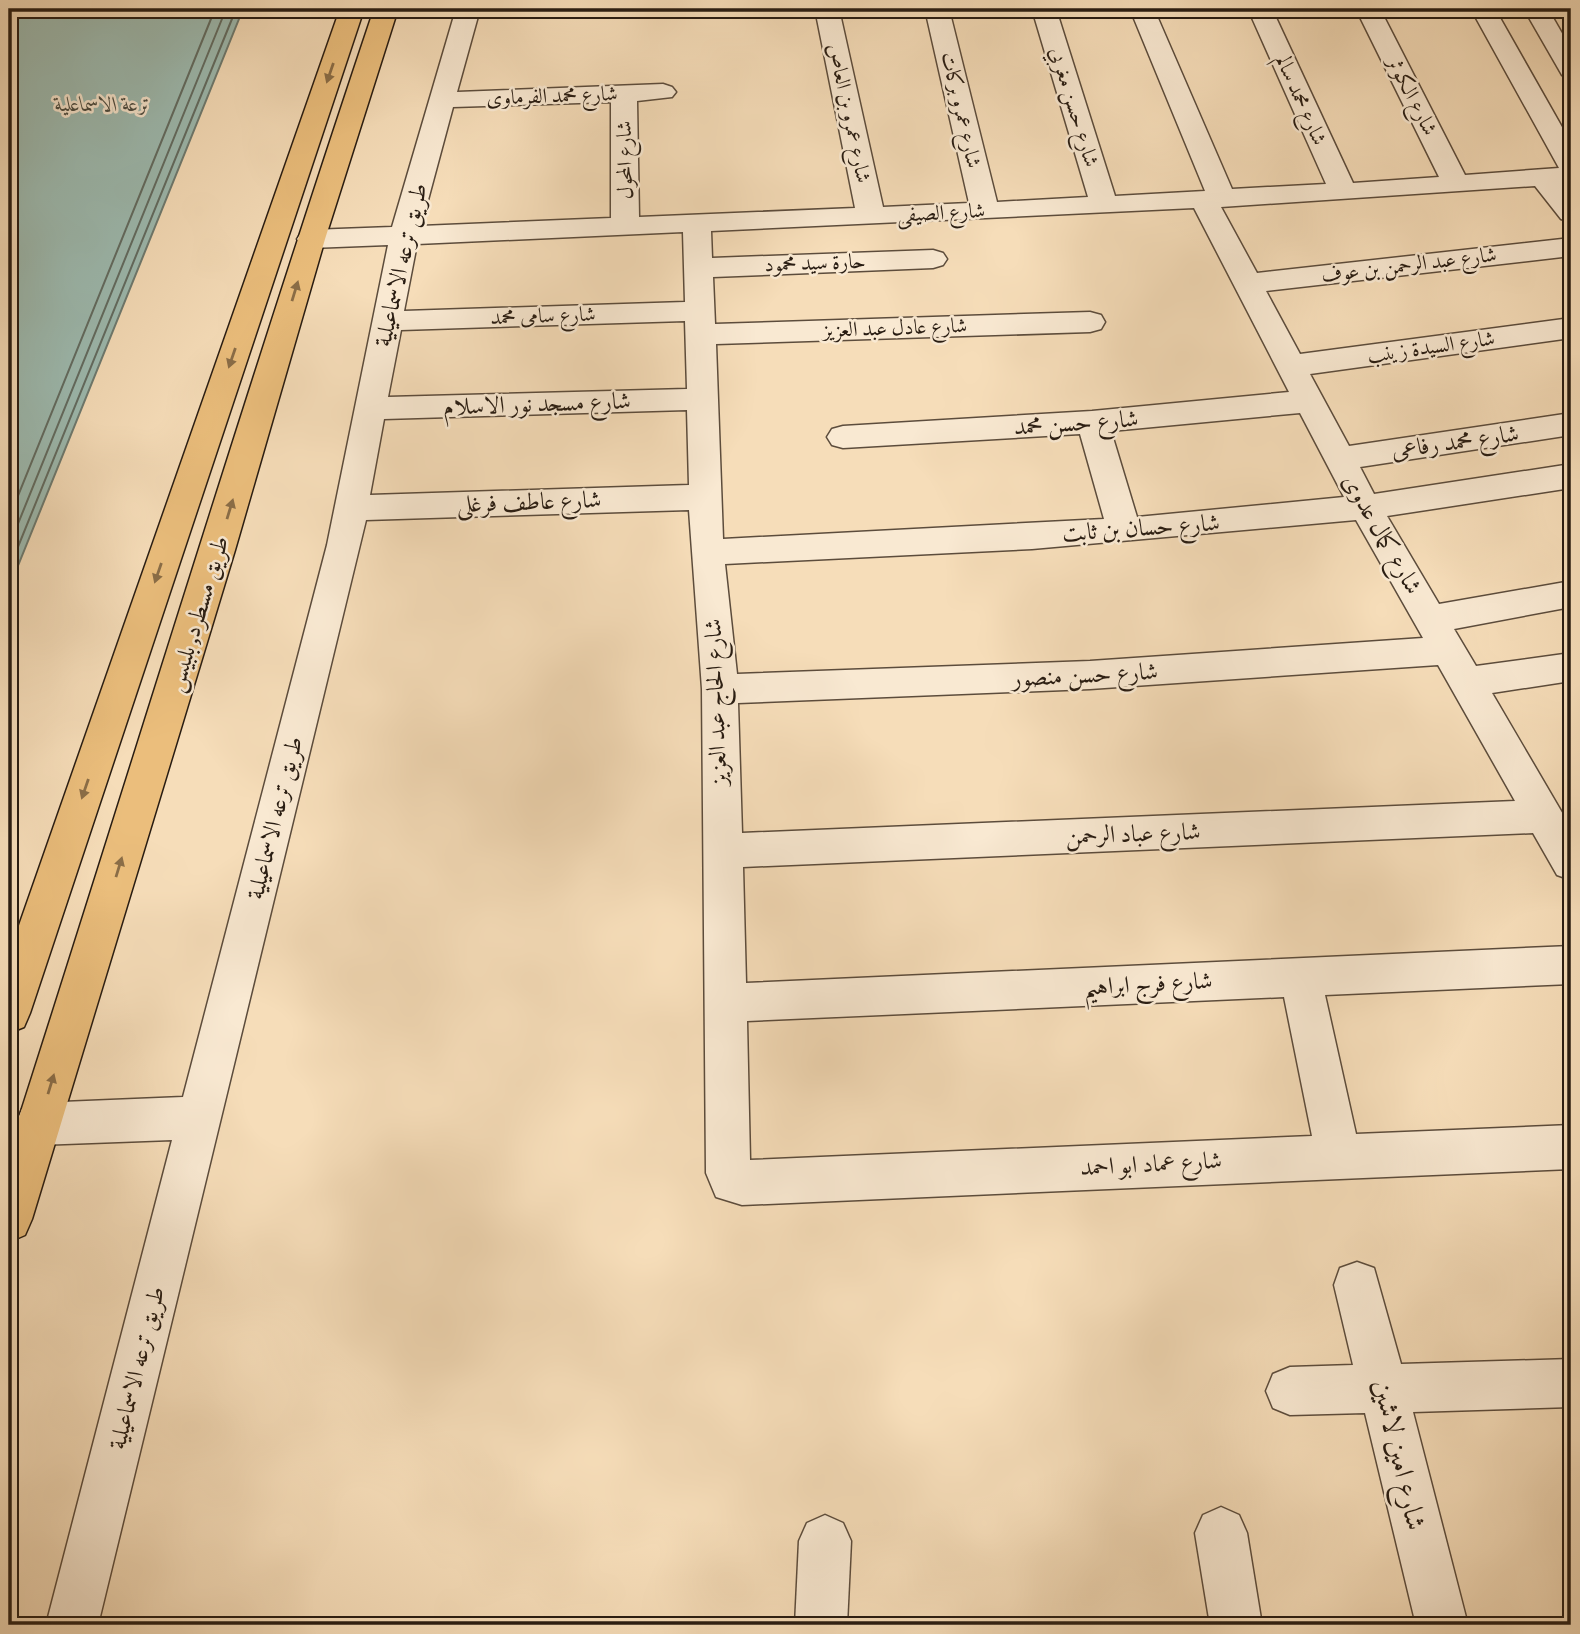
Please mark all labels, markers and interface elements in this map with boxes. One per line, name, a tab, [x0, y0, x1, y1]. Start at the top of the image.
street label: شارع عمرو بن العاص	[817, 41, 877, 186]
street label: شارع حسن مغربي	[1039, 44, 1105, 171]
street label: شارع عمرو بركات	[931, 49, 987, 172]
street label: شارع محمد سالم	[1265, 50, 1333, 151]
street label: شارع الكوثر	[1376, 50, 1443, 142]
one-way arrow	[324, 63, 334, 84]
street label: شارع محمد الفرماوى	[486, 80, 618, 116]
water label: ترعة الاسماعلية	[53, 91, 151, 118]
street label: شارع المحول	[611, 120, 643, 200]
street label: طريق ترعه الاسماعيلية	[367, 180, 435, 350]
street label: شارع الصيفى	[896, 197, 986, 233]
street label: شارع عبد الرحمن بن عوف	[1320, 241, 1499, 293]
street label: حارة سيد محمود	[764, 248, 866, 278]
one-way arrow	[291, 280, 301, 301]
street label: شارع سامى محمد	[490, 301, 596, 335]
street label: شارع عادل عبد العزيز	[820, 312, 968, 348]
street label: شارع السيدة زينب	[1365, 325, 1497, 373]
one-way arrow	[226, 348, 237, 369]
street label: شارع مسجد نور الاسلام	[443, 385, 632, 428]
street label: شارع حسن محمد	[1013, 403, 1140, 447]
street label: شارع محمد رفاعى	[1389, 418, 1521, 470]
street label: شارع كمال عدوى	[1332, 468, 1429, 602]
street label: شارع عاطف فرغلى	[456, 484, 602, 524]
one-way arrow	[226, 498, 236, 519]
street label: شارع حسان بن ثابت	[1061, 507, 1221, 553]
street label: طريق مسطرد, بلبيس	[160, 532, 236, 696]
one-way arrow	[152, 563, 163, 584]
street label: شارع الحاج عبد العزيز	[698, 618, 740, 789]
street label: شارع حسن منصور	[1009, 656, 1159, 698]
street label: طريق ترعه الاسماعيلية	[240, 733, 310, 903]
one-way arrow	[79, 778, 90, 799]
street label: شارع عباد الرحمن	[1065, 816, 1201, 856]
one-way arrow	[114, 856, 125, 877]
street label: شارع فرج ابراهيم	[1083, 965, 1214, 1011]
one-way arrow	[46, 1073, 57, 1094]
street label: شارع عماد ابو احمد	[1079, 1145, 1223, 1187]
street label: طريق ترعه الاسماعيلية	[102, 1283, 172, 1453]
street label: شارع امين لاشين	[1360, 1376, 1433, 1535]

